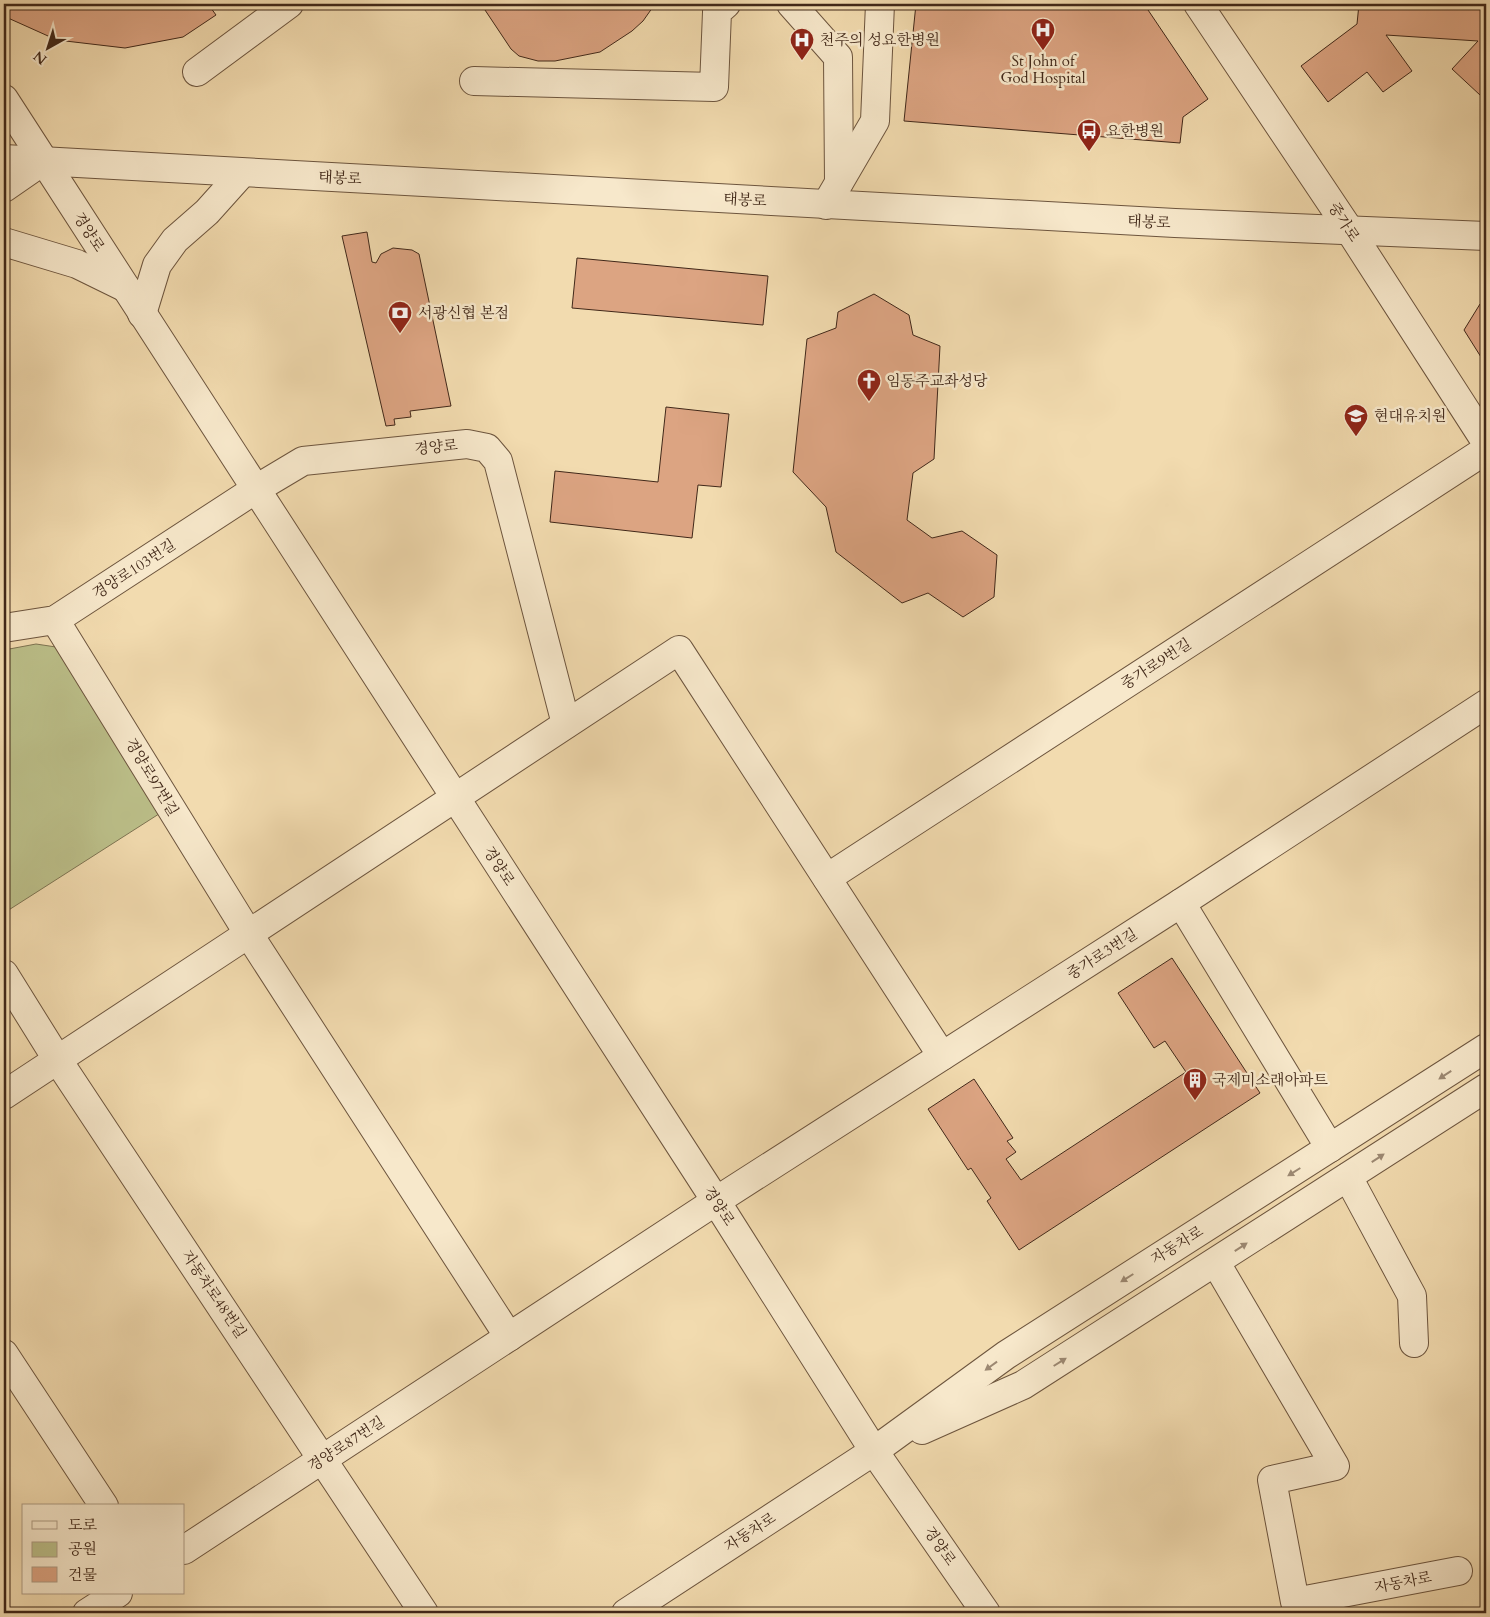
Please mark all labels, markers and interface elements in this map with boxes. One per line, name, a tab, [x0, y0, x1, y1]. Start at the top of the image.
hospital icon: St John of God Hospital	[1030, 17, 1056, 51]
north arrow	[22, 22, 72, 72]
hospital icon: 천주의 성요한병원	[789, 27, 815, 61]
place label: 천주의 성요한병원	[820, 30, 940, 50]
text: N	[29, 47, 51, 69]
place label: St John of God Hospital	[1001, 51, 1086, 88]
bus stop icon: 요한병원	[1076, 118, 1102, 152]
place label: 요한병원	[1106, 121, 1164, 141]
street label: 태봉로	[318, 167, 363, 189]
street label: 태봉로	[723, 189, 768, 211]
street label: 중가로	[1324, 198, 1364, 246]
street label: 경양로	[69, 208, 109, 256]
street label: 태봉로	[1127, 211, 1172, 233]
bank icon: 서광신협 본점	[387, 300, 413, 334]
place label: 서광신협 본점	[418, 303, 509, 323]
church icon: 임동주교좌성당	[856, 368, 882, 402]
place label: 임동주교좌성당	[886, 371, 988, 391]
school or university icon: 현대유치원	[1343, 403, 1369, 437]
place label: 현대유치원	[1374, 406, 1446, 426]
street label: 경양로	[413, 435, 459, 459]
street label: 경양로103번길	[89, 535, 179, 603]
street label: 중가로9번길	[1117, 634, 1195, 694]
street label: 경양로97번길	[121, 734, 183, 820]
street label: 경양로	[479, 842, 519, 890]
street label: 중가로3번길	[1063, 924, 1141, 984]
building icon: 국제미소래아파트	[1182, 1067, 1208, 1101]
place label: 국제미소래아파트	[1212, 1070, 1328, 1090]
one-way arrow	[1439, 1070, 1452, 1079]
one-way arrow	[1371, 1153, 1384, 1163]
one-way arrow	[1287, 1167, 1300, 1176]
street label: 경양로	[699, 1182, 739, 1230]
street label: 자동차로	[1147, 1221, 1207, 1269]
one-way arrow	[1235, 1242, 1248, 1251]
street label: 자동차로48번길	[177, 1246, 251, 1342]
one-way arrow	[1120, 1273, 1134, 1282]
one-way arrow	[1053, 1357, 1067, 1367]
one-way arrow	[984, 1361, 997, 1371]
street label: 경양로87번길	[304, 1412, 388, 1476]
legend	[22, 1504, 185, 1594]
street label: 자동차로	[720, 1508, 780, 1556]
text: 도로	[68, 1515, 97, 1535]
street label: 경양로	[919, 1522, 961, 1570]
text: 공원	[68, 1539, 97, 1559]
text: 건물	[68, 1565, 97, 1585]
street label: 자동차로	[1373, 1567, 1434, 1597]

